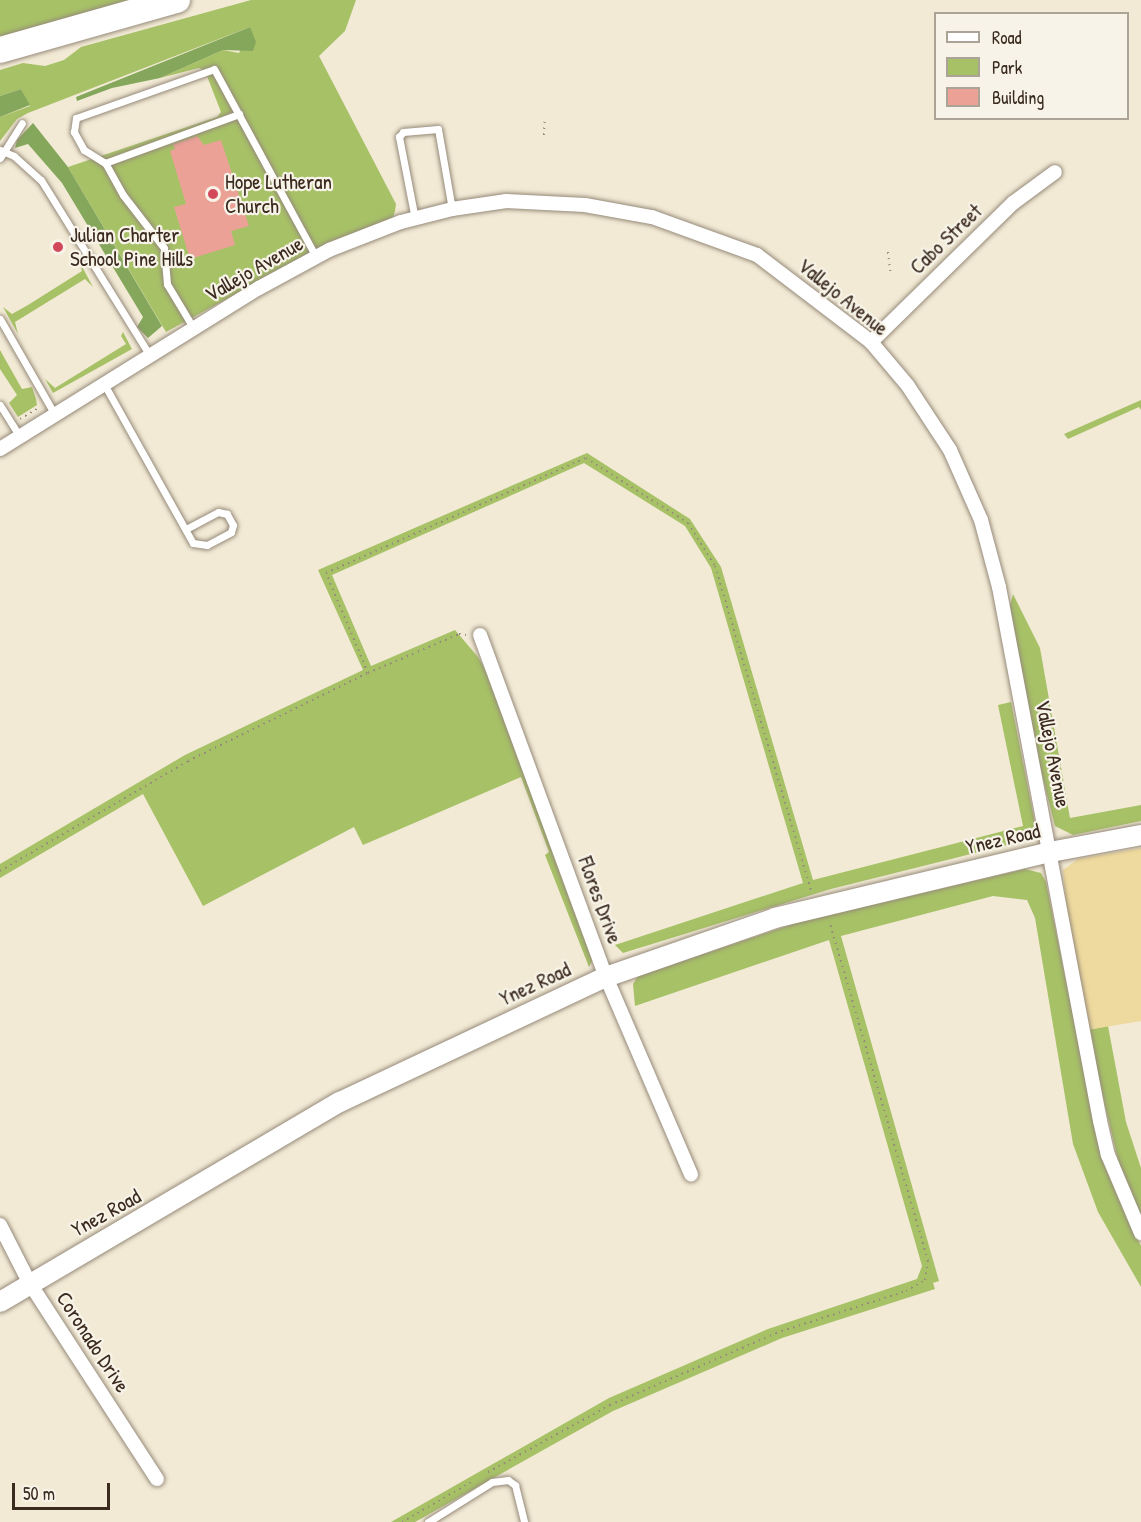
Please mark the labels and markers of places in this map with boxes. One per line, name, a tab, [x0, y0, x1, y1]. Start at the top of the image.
place label: Hope Lutheran Church	[225, 169, 332, 219]
marker: Hope Lutheran Church	[206, 187, 220, 201]
place label: Julian Charter School Pine Hills	[70, 222, 193, 272]
marker: Julian Charter School Pine Hills	[51, 240, 65, 254]

